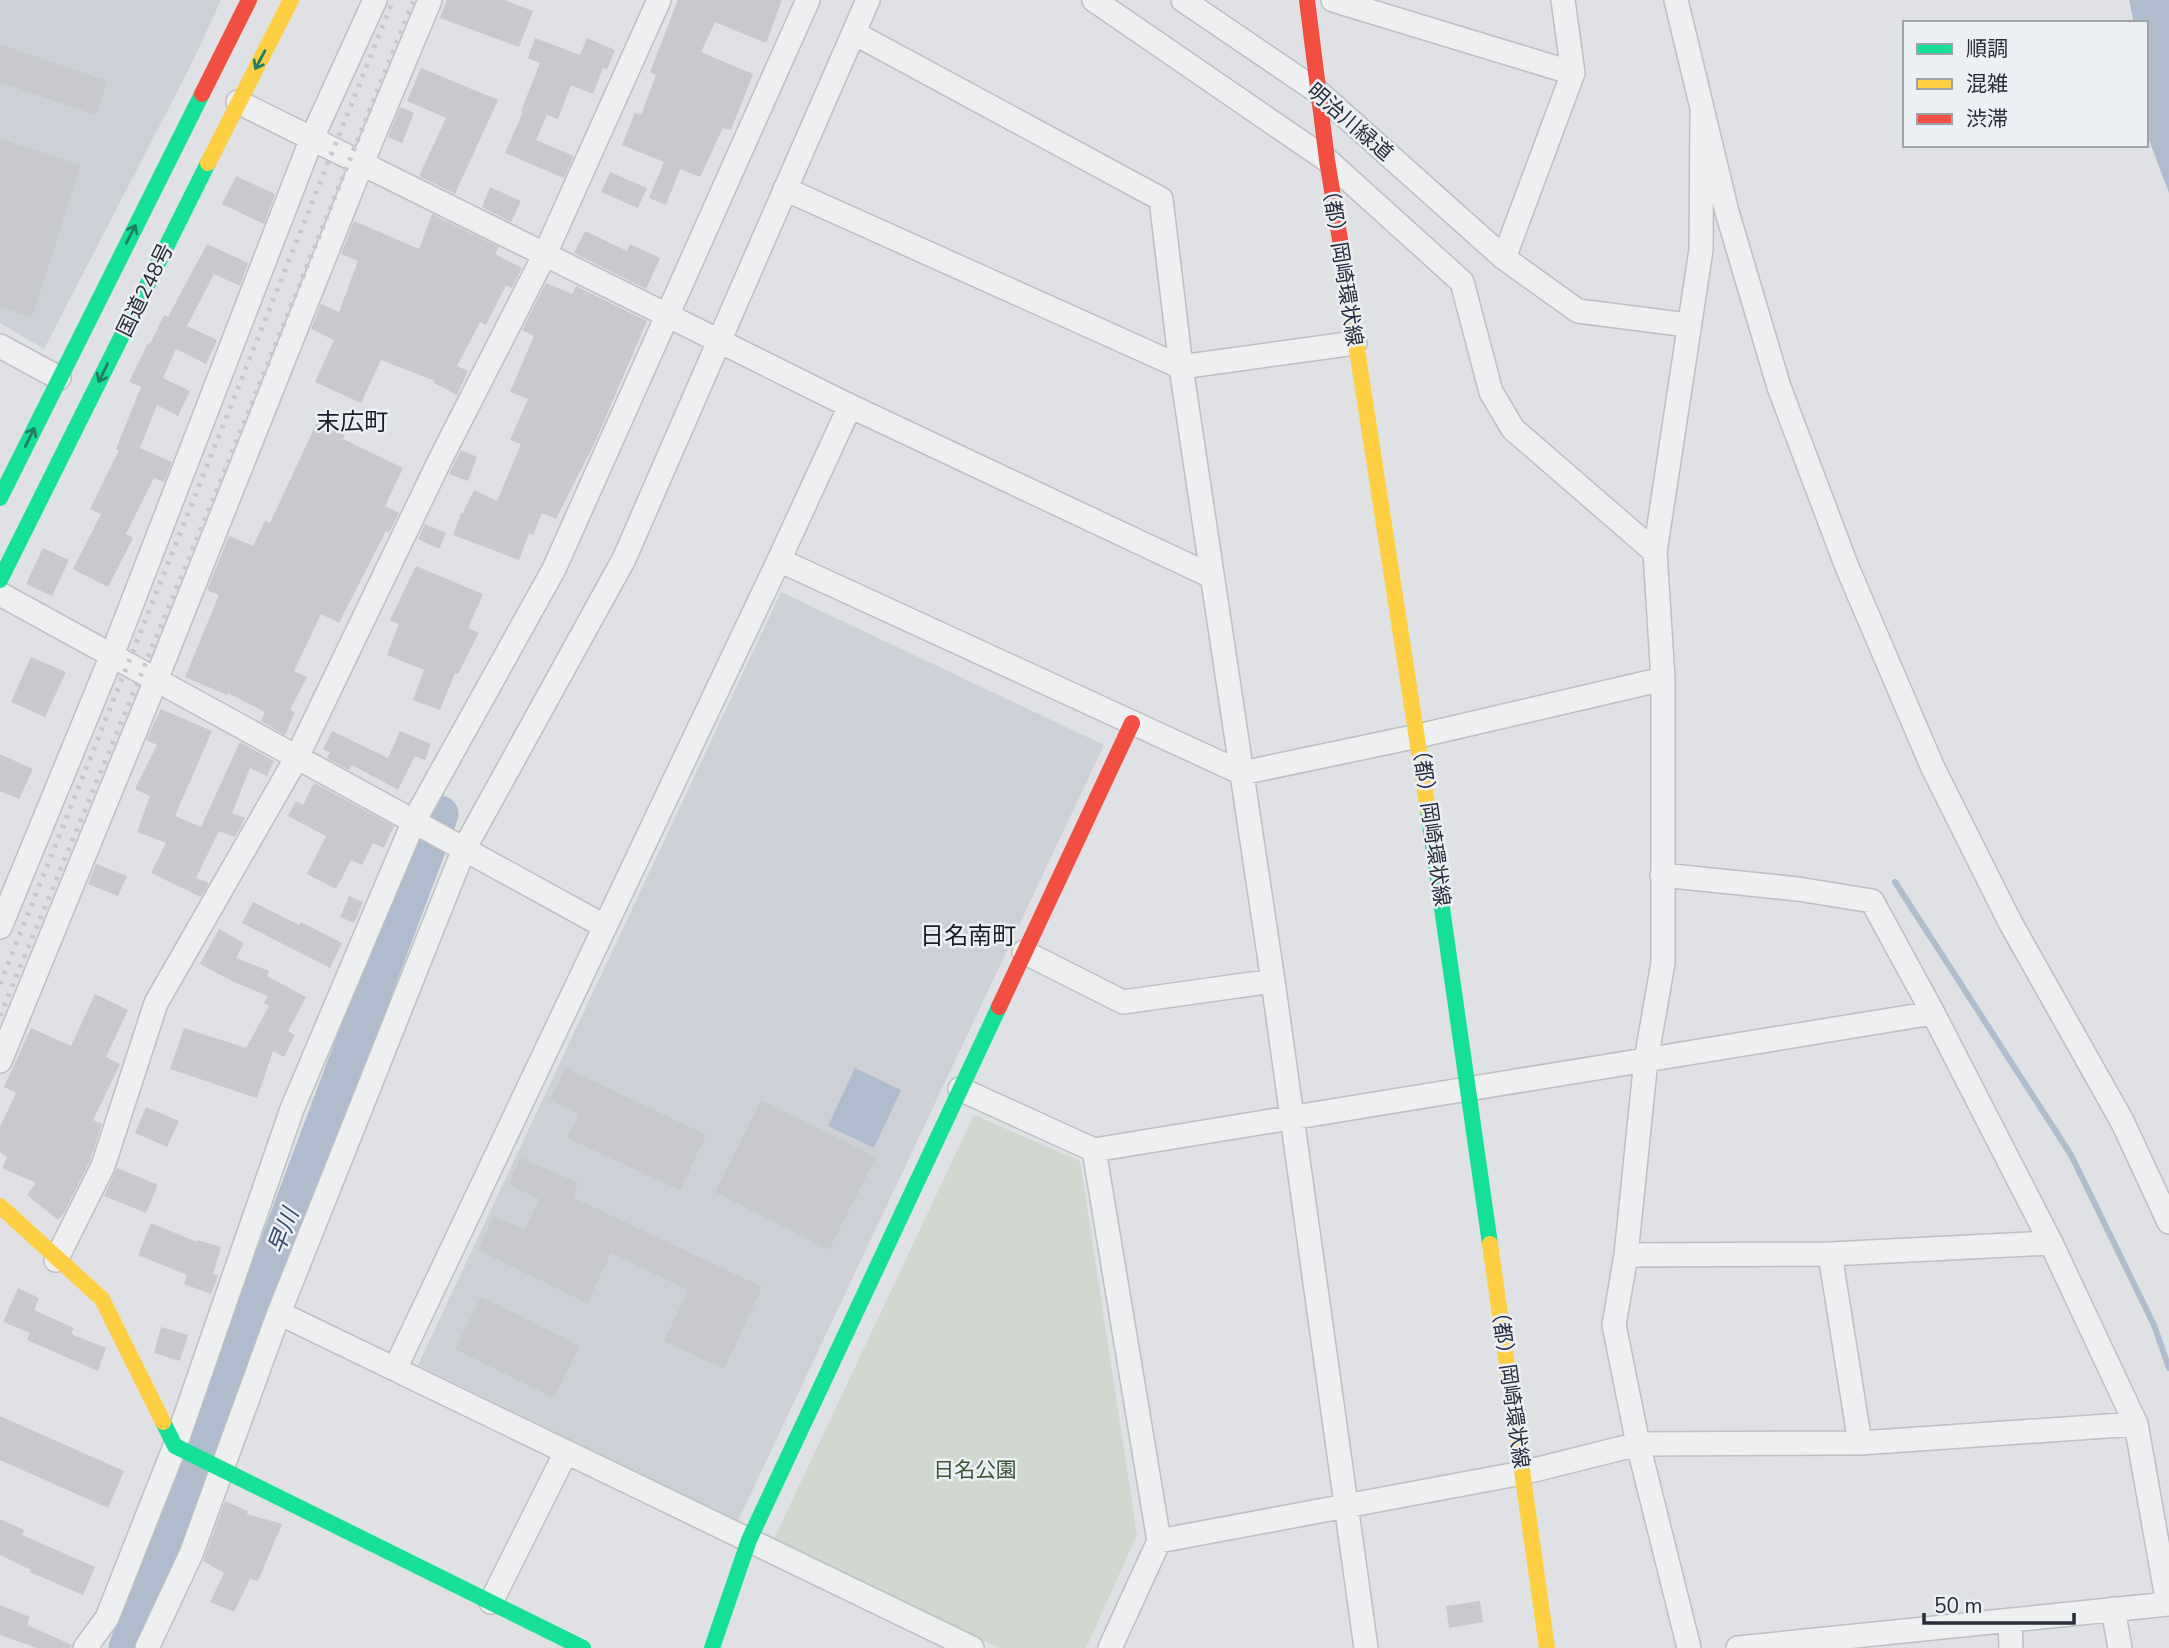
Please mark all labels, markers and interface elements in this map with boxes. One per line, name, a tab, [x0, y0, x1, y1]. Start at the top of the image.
legend	[1903, 21, 2148, 147]
text: 順調	[1966, 35, 2008, 63]
one-way arrow	[252, 50, 266, 70]
text: 混雑	[1966, 70, 2008, 98]
street label: 明治川緑道	[1301, 77, 1399, 167]
text: 渋滞	[1966, 105, 2008, 133]
street label: （都）岡崎環状線	[1315, 178, 1369, 348]
one-way arrow	[125, 224, 139, 244]
street label: 国道248号	[110, 239, 180, 341]
one-way arrow	[96, 363, 110, 383]
district label: 末広町	[316, 406, 388, 438]
one-way arrow	[24, 427, 37, 448]
street label: （都）岡崎環状線	[1405, 738, 1457, 908]
district label: 日名南町	[920, 920, 1016, 952]
water label: 早川	[261, 1201, 307, 1258]
street label: （都）岡崎環状線	[1484, 1300, 1536, 1470]
park label: 日名公園	[933, 1456, 1017, 1484]
scale bar	[1924, 1582, 2074, 1626]
text: 50 m	[1934, 1592, 1983, 1620]

